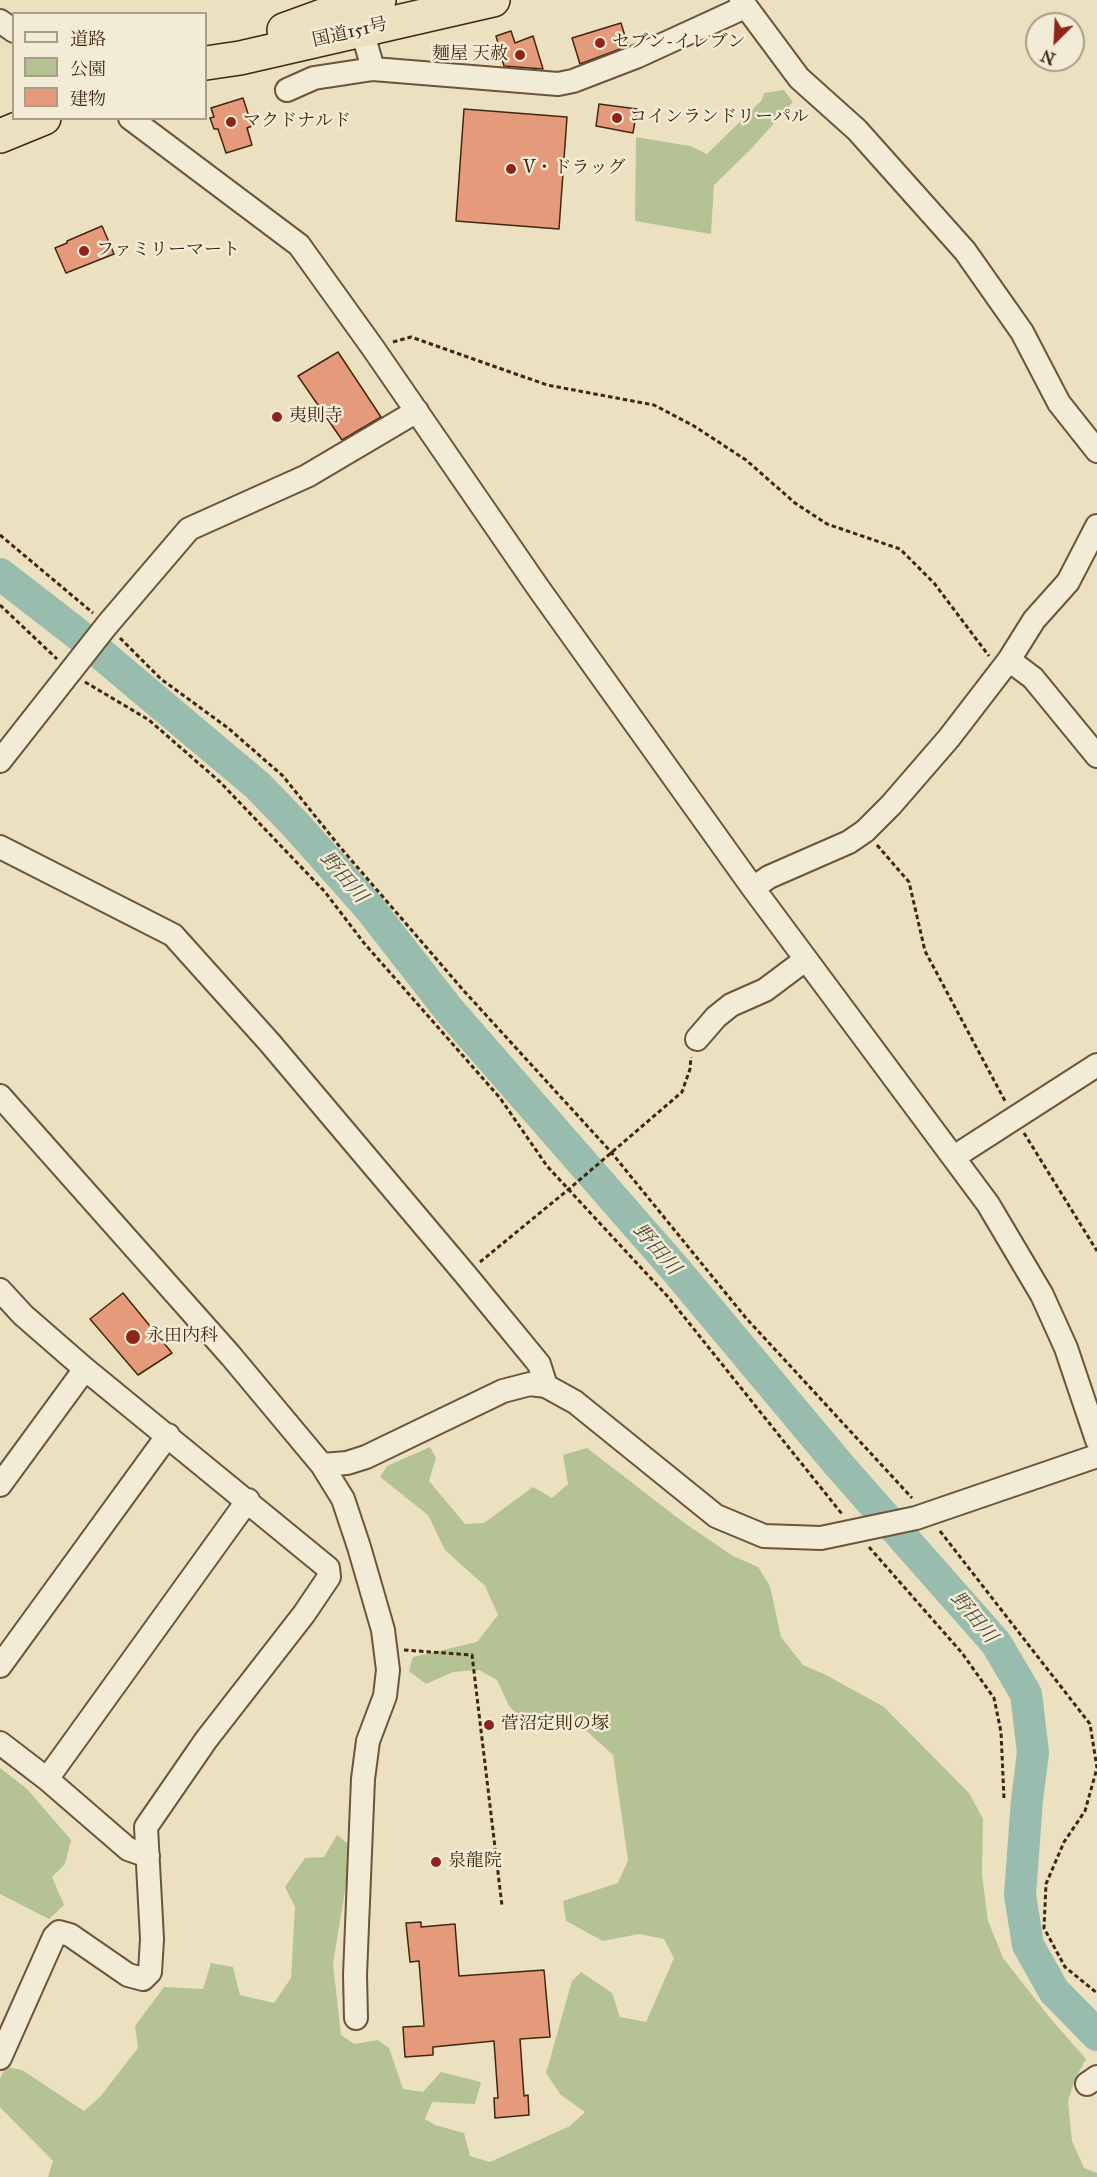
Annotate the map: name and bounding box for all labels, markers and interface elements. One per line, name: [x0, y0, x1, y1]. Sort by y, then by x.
legend: [12, 12, 207, 120]
north arrow: [1025, 12, 1085, 72]
street label: 国道151号: [310, 14, 390, 52]
text: 道路: [70, 28, 106, 50]
place label: セブン-イレブン: [612, 32, 745, 54]
marker: セブン-イレブン: [593, 36, 607, 50]
place label: 麺屋 天赦: [432, 44, 508, 66]
text: N: [1038, 46, 1058, 69]
marker: 麺屋 天赦: [513, 48, 527, 62]
text: 公園: [70, 58, 106, 80]
text: 建物: [70, 88, 106, 110]
place label: コインランドリーパル: [629, 107, 809, 129]
place label: マクドナルド: [243, 111, 351, 133]
marker: コインランドリーパル: [610, 111, 624, 125]
marker: マクドナルド: [224, 115, 238, 129]
place label: V・ドラッグ: [523, 158, 626, 180]
marker: V・ドラッグ: [504, 162, 518, 176]
place label: ファミリーマート: [96, 240, 240, 262]
marker: ファミリーマート: [77, 244, 91, 258]
place label: 夷則寺: [289, 406, 343, 428]
marker: 夷則寺: [270, 410, 284, 424]
water label: 野田川: [314, 847, 372, 909]
water label: 野田川: [627, 1219, 685, 1281]
place label: 永田内科: [146, 1326, 218, 1348]
marker: 永田内科: [124, 1328, 142, 1346]
water label: 野田川: [945, 1587, 1001, 1649]
place label: 菅沼定則の塚: [501, 1714, 609, 1736]
marker: 菅沼定則の塚: [482, 1718, 496, 1732]
place label: 泉龍院: [448, 1851, 502, 1873]
marker: 泉龍院: [429, 1855, 443, 1869]

